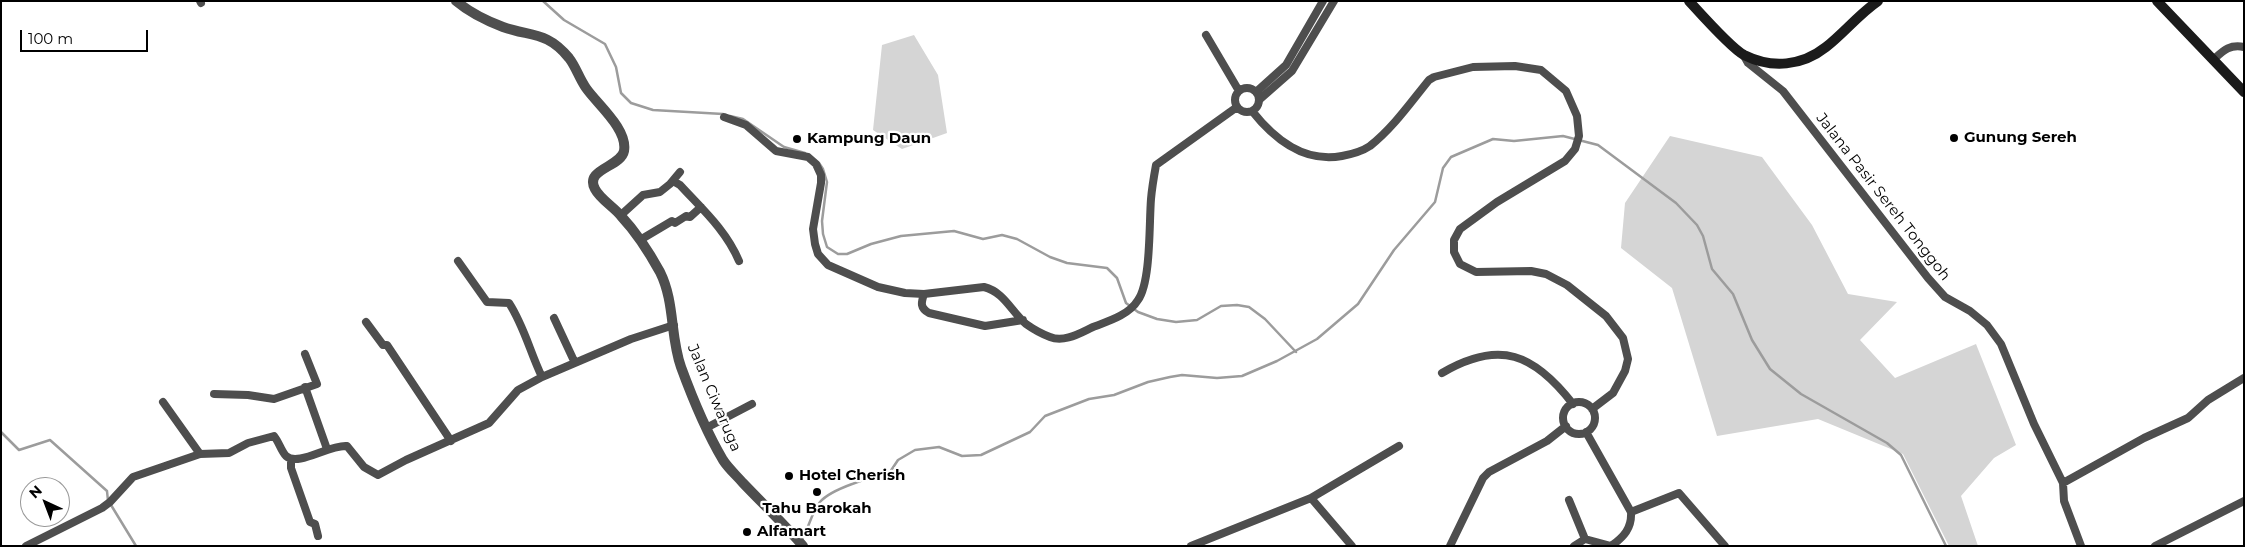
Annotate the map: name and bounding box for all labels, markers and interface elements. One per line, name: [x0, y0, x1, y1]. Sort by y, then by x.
scale bar: [22, 20, 150, 52]
text: 100 m: [28, 29, 73, 48]
street label: Jalana Pasir Sereh Tonggoh: [1812, 110, 1954, 284]
place label: Gunung Sereh: [1964, 129, 2077, 147]
place label: Kampung Daun: [807, 130, 931, 148]
marker: Gunung Sereh: [1948, 132, 1960, 144]
marker: Kampung Daun: [791, 133, 803, 145]
street label: Jalan Ciwaruga: [683, 342, 745, 454]
place label: Hotel Cherish: [799, 467, 905, 485]
marker: Hotel Cherish: [783, 470, 795, 482]
north arrow: [20, 477, 70, 527]
text: N: [25, 481, 46, 502]
marker: Tahu Barokah: [811, 486, 823, 498]
place label: Tahu Barokah: [762, 500, 872, 518]
place label: Alfamart: [757, 523, 826, 541]
marker: Alfamart: [741, 526, 753, 538]

